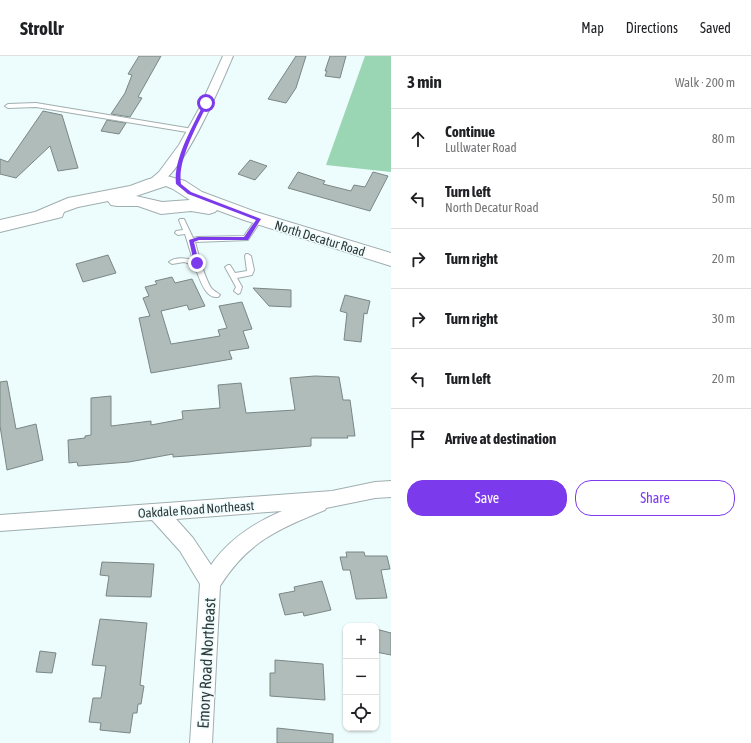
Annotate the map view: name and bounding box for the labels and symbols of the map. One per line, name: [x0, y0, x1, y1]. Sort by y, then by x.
route start: [197, 94, 215, 112]
street label: North Decatur Road: [273, 218, 367, 259]
route end: [188, 254, 206, 272]
street label: Oakdale Road Northeast: [137, 498, 255, 521]
street label: Emory Road Northeast: [194, 597, 219, 729]

